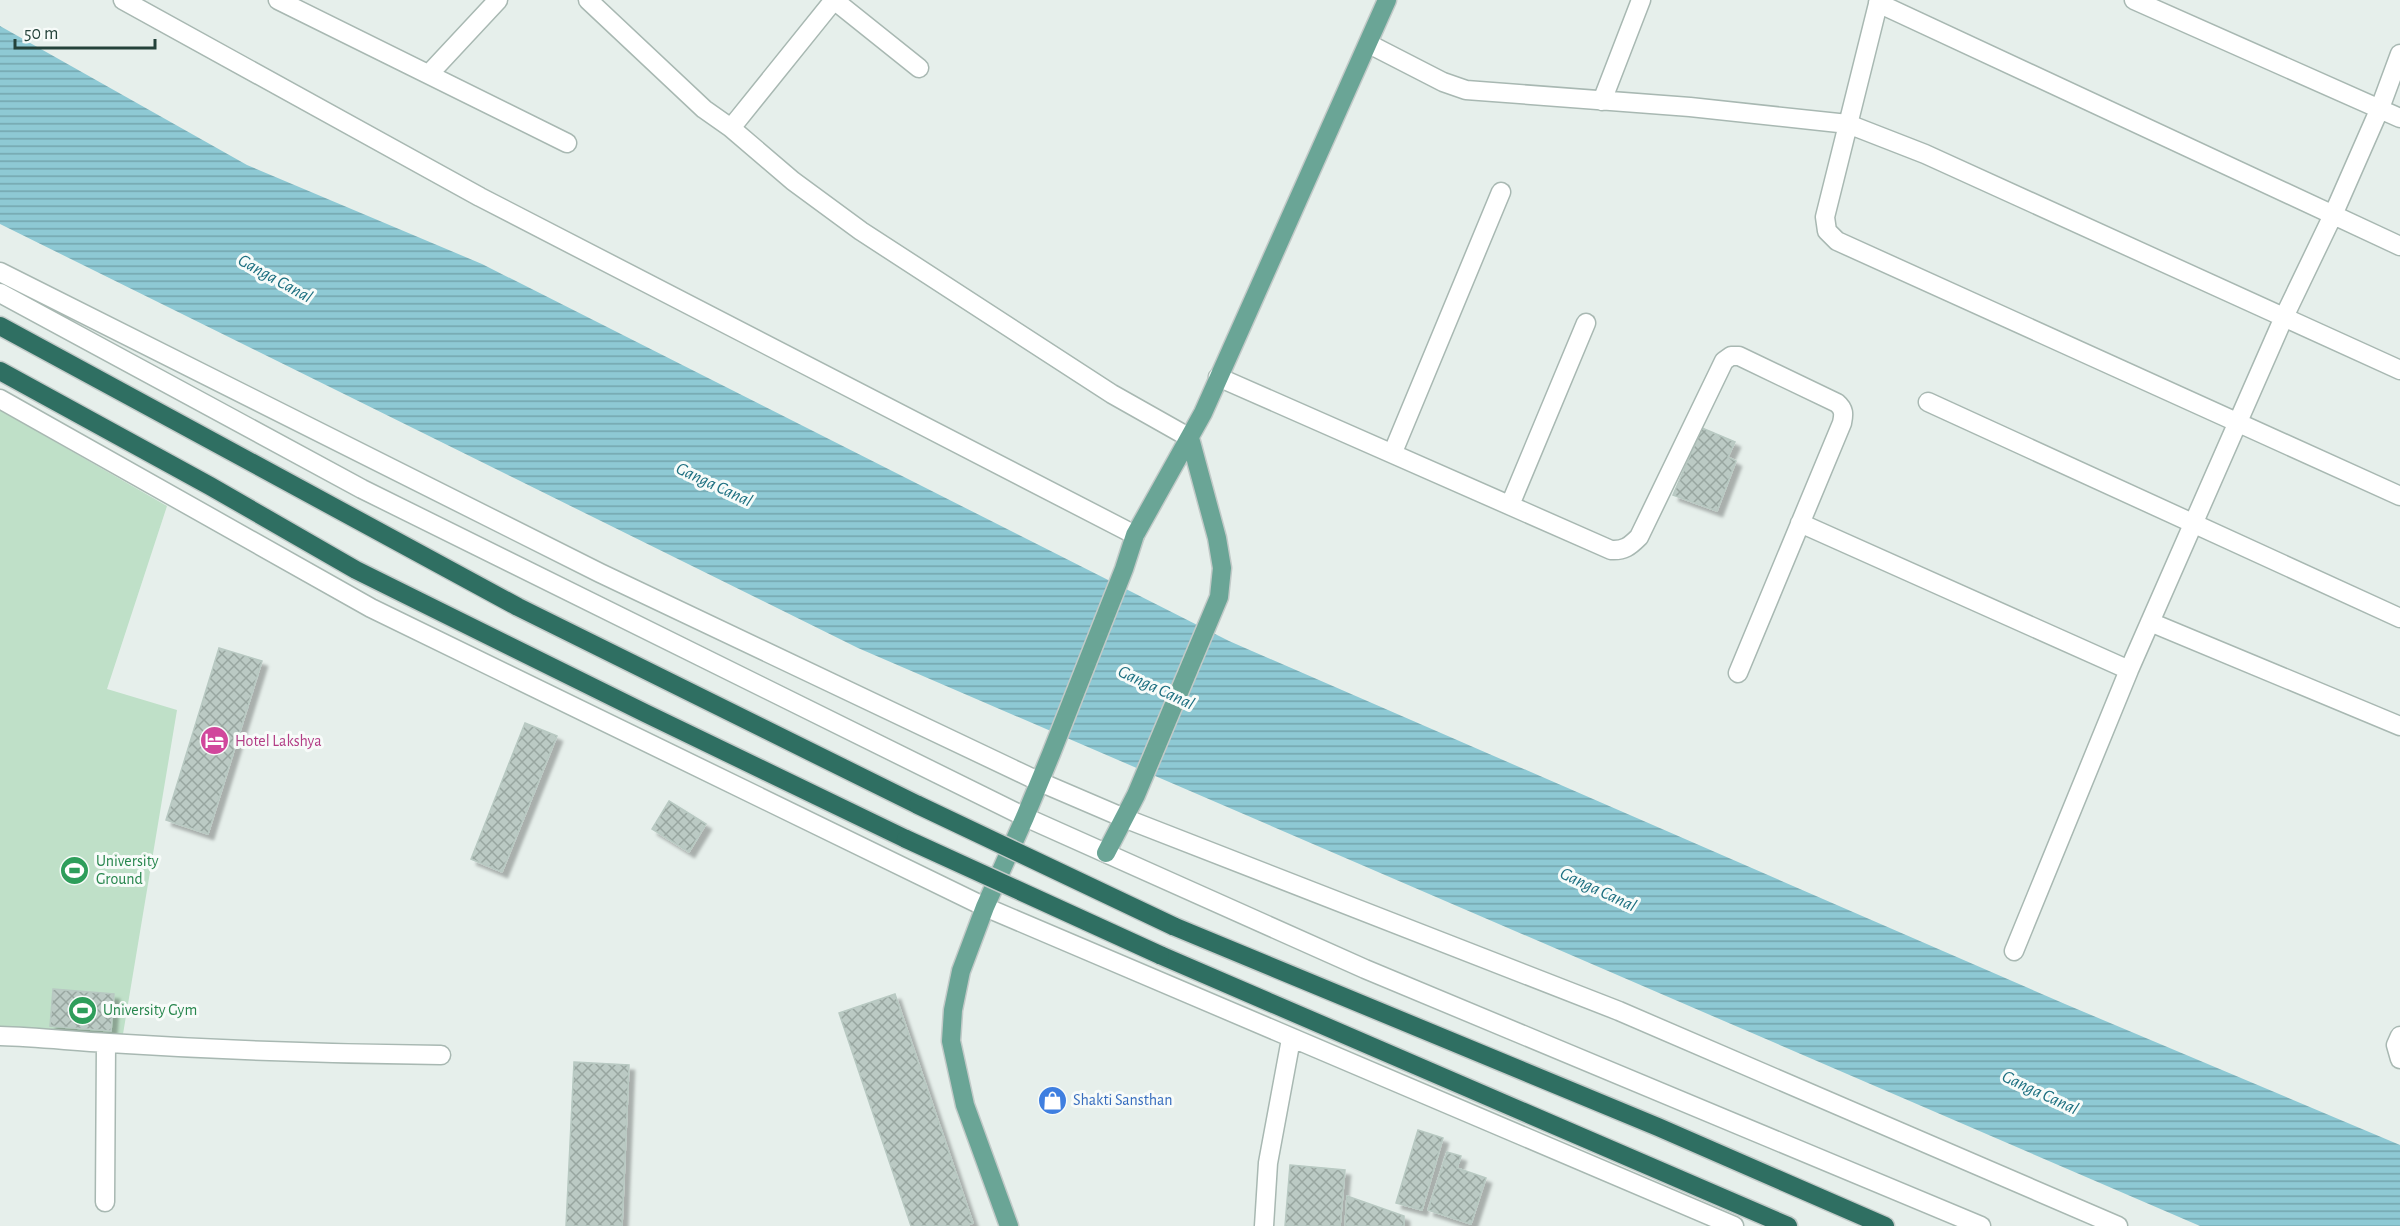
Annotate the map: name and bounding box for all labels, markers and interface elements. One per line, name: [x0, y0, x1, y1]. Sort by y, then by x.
scale bar: [15, 12, 154, 50]
text: 50 m: [24, 25, 58, 43]
water label: Ganga Canal: [235, 251, 315, 307]
water label: Ganga Canal: [673, 459, 755, 511]
water label: Ganga Canal: [1115, 662, 1197, 714]
hotel icon: Hotel Lakshya: [198, 725, 230, 757]
place label: Hotel Lakshya: [235, 733, 322, 750]
place label: University Ground: [96, 853, 159, 887]
sports icon: University Ground: [59, 854, 91, 886]
water label: Ganga Canal: [1557, 864, 1639, 916]
sports icon: University Gym: [66, 994, 98, 1026]
place label: University Gym: [103, 1002, 197, 1019]
water label: Ganga Canal: [1999, 1067, 2081, 1119]
shop icon: Shakti Sansthan: [1036, 1084, 1068, 1116]
place label: Shakti Sansthan: [1073, 1092, 1173, 1108]

